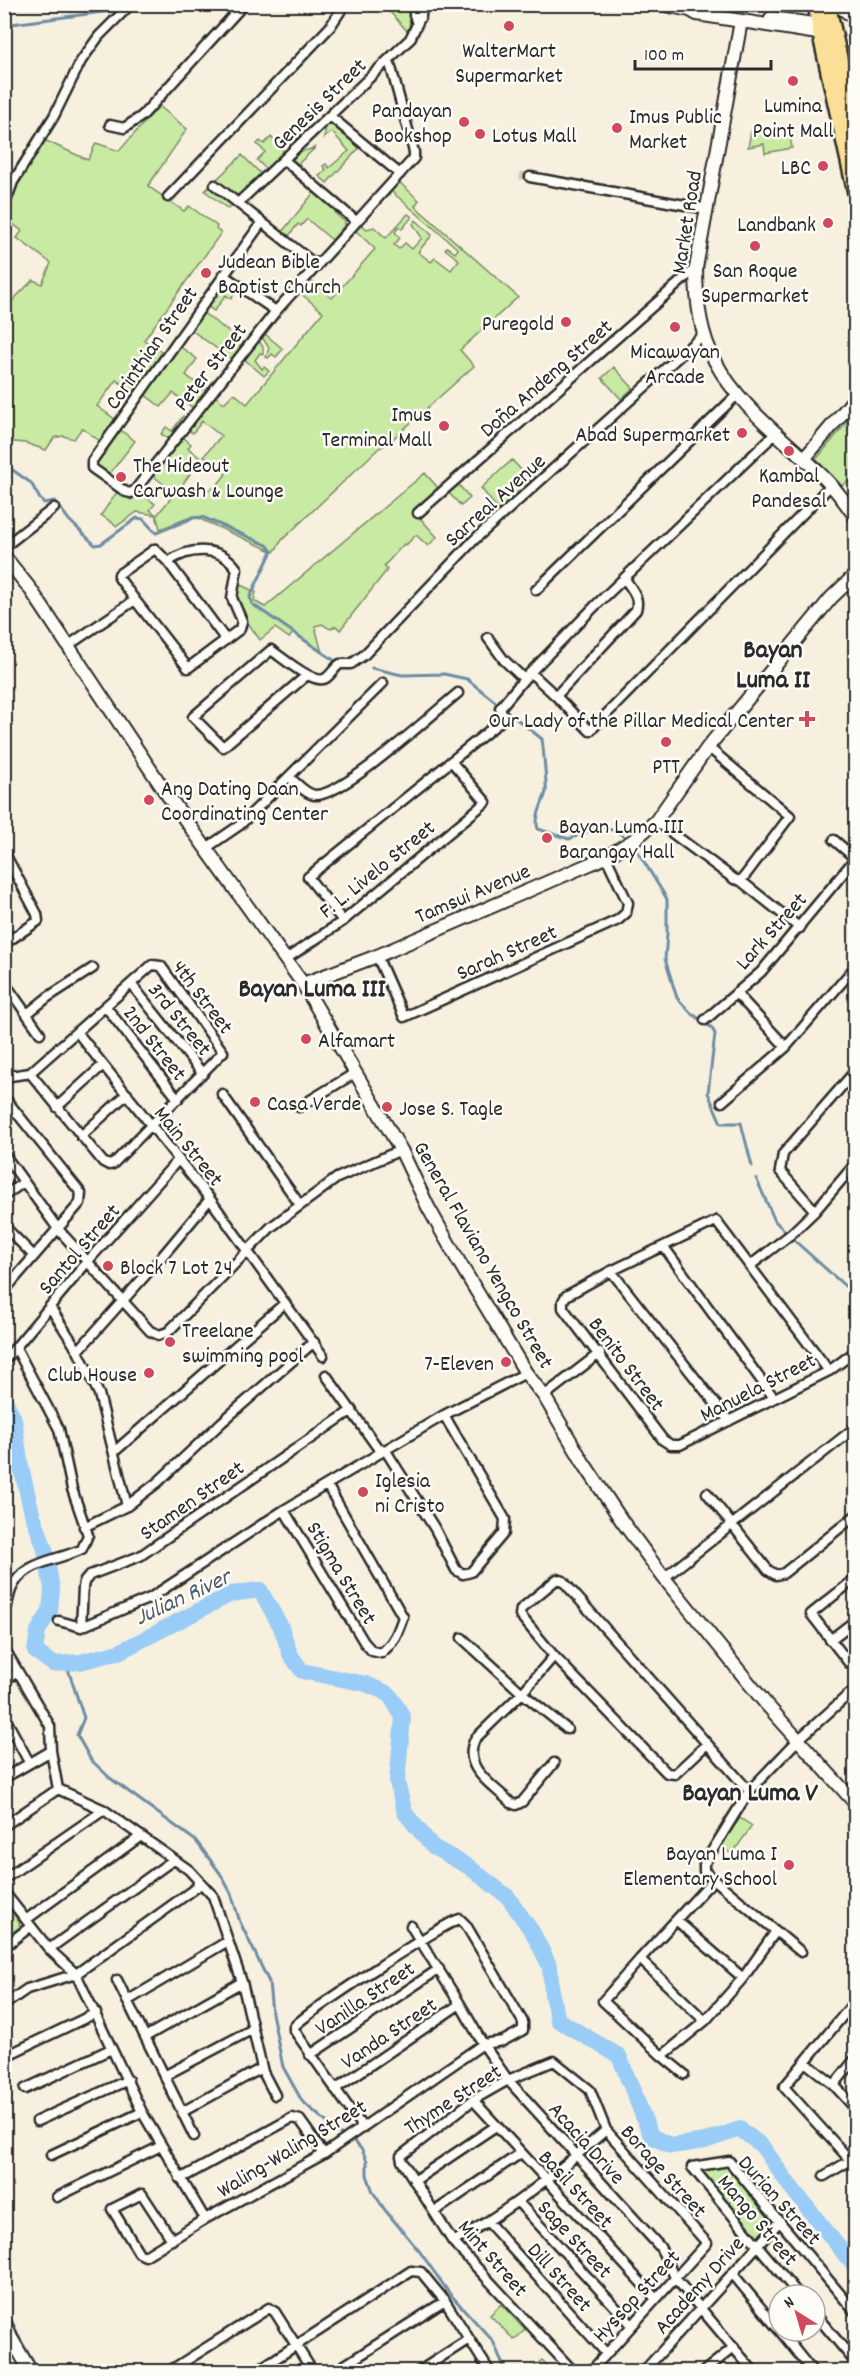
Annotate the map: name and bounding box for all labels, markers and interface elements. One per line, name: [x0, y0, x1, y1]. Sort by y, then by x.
marker: WalterMart Supermarket: [502, 19, 516, 33]
scale bar: [635, 33, 772, 71]
place label: WalterMart Supermarket: [455, 37, 563, 93]
text: 100 m: [644, 44, 684, 69]
street label: Genesis Street: [266, 52, 375, 159]
marker: Lumina Point Mall: [786, 74, 800, 88]
place label: Lumina Point Mall: [753, 92, 833, 148]
place label: Pandayan Bookshop: [372, 97, 452, 153]
place label: Imus Public Market: [629, 103, 722, 159]
marker: Pandayan Bookshop: [457, 115, 471, 129]
marker: Imus Public Market: [610, 121, 624, 135]
place label: Lotus Mall: [492, 122, 576, 153]
marker: Lotus Mall: [473, 127, 487, 141]
place label: LBC: [781, 154, 811, 185]
marker: LBC: [816, 159, 830, 173]
street label: Market Road: [665, 169, 712, 277]
place label: Landbank: [737, 211, 816, 242]
marker: Landbank: [821, 216, 835, 230]
marker: San Roque Supermarket: [748, 239, 762, 253]
place label: Judean Bible Baptist Church: [218, 248, 341, 304]
place label: San Roque Supermarket: [701, 257, 809, 313]
marker: Judean Bible Baptist Church: [199, 266, 213, 280]
street label: Corinthian Street: [99, 281, 207, 417]
place label: Puregold: [482, 310, 554, 341]
street label: Doña Andeng Street: [474, 313, 621, 446]
marker: Puregold: [559, 315, 573, 329]
street label: Peter Street: [167, 318, 256, 419]
marker: Micawayan Arcade: [668, 320, 682, 334]
place label: Micawayan Arcade: [630, 338, 720, 394]
place label: Imus Terminal Mall: [322, 401, 432, 457]
marker: Imus Terminal Mall: [437, 419, 451, 433]
place label: Abad Supermarket: [575, 421, 730, 452]
marker: Abad Supermarket: [735, 426, 749, 440]
marker: Kambal Pandesal: [782, 444, 796, 458]
street label: Sarreal Avenue: [439, 448, 554, 556]
place label: The Hideout Carwash & Lounge: [133, 452, 284, 508]
place label: Kambal Pandesal: [751, 462, 827, 518]
marker: The Hideout Carwash & Lounge: [114, 470, 128, 484]
district label: Bayan Luma II: [736, 633, 811, 700]
place label: Our Lady of the Pillar Medical Center: [489, 707, 795, 738]
marker: Our Lady of the Pillar Medical Center: [798, 710, 816, 728]
marker: PTT: [659, 735, 673, 749]
place label: PTT: [652, 753, 680, 784]
place label: Ang Dating Daan Coordinating Center: [161, 775, 329, 831]
marker: Ang Dating Daan Coordinating Center: [142, 793, 156, 807]
place label: Bayan Luma III Barangay Hall: [559, 813, 684, 869]
street label: F. L. Livelo Street: [313, 814, 443, 927]
marker: Bayan Luma III Barangay Hall: [540, 831, 554, 845]
street label: Tamsui Avenue: [411, 857, 536, 933]
street label: Lark Street: [729, 887, 816, 978]
street label: Sarah Street: [452, 918, 563, 990]
street label: 4th Street: [163, 955, 239, 1042]
district label: Bayan Luma III: [238, 972, 387, 1009]
street label: 3rd Street: [139, 977, 218, 1064]
street label: 2nd Street: [114, 1000, 193, 1089]
place label: Alfamart: [318, 1027, 395, 1058]
marker: Alfamart: [299, 1032, 313, 1046]
place label: Casa Verde: [267, 1090, 361, 1121]
marker: Casa Verde: [248, 1095, 262, 1109]
place label: Jose S. Tagle: [399, 1095, 503, 1126]
street label: Main Street: [145, 1100, 230, 1194]
marker: Jose S. Tagle: [380, 1100, 394, 1114]
street label: General Flaviano Yengco Street: [404, 1136, 560, 1375]
street label: Santol Street: [32, 1198, 129, 1303]
place label: Block 7 Lot 24: [120, 1254, 233, 1285]
marker: Block 7 Lot 24: [101, 1259, 115, 1273]
street label: Benito Street: [580, 1312, 671, 1419]
place label: Treelane swimming pool: [182, 1317, 304, 1373]
marker: Treelane swimming pool: [163, 1335, 177, 1349]
street label: Manuela Street: [695, 1347, 822, 1432]
place label: 7-Eleven: [424, 1350, 494, 1381]
marker: 7-Eleven: [499, 1355, 513, 1369]
place label: Club House: [47, 1361, 137, 1392]
marker: Club House: [142, 1366, 156, 1380]
street label: Stamen Street: [134, 1454, 252, 1549]
place label: Iglesia ni Cristo: [375, 1467, 444, 1523]
marker: Iglesia ni Cristo: [356, 1485, 370, 1499]
street label: Stigma Street: [297, 1516, 383, 1631]
water label: Julian River: [130, 1560, 240, 1636]
district label: Bayan Luma V: [682, 1776, 818, 1813]
place label: Bayan Luma I Elementary School: [623, 1840, 777, 1896]
marker: Bayan Luma I Elementary School: [782, 1858, 796, 1872]
street label: Vanilla Street: [310, 1955, 422, 2045]
street label: Vanda Street: [336, 1991, 444, 2079]
street label: Thyme Street: [399, 2058, 509, 2144]
street label: Waling-Waling Street: [212, 2093, 374, 2207]
street label: Acacia Drive: [540, 2096, 631, 2193]
street label: Borage Street: [612, 2119, 713, 2226]
street label: Basil Street: [530, 2144, 619, 2237]
street label: Durian Street: [729, 2149, 827, 2253]
street label: Mango Street: [709, 2169, 804, 2274]
street label: Sage Street: [529, 2194, 618, 2287]
street label: Mint Street: [449, 2214, 534, 2305]
street label: Academy Drive: [648, 2230, 753, 2342]
street label: Dill Street: [519, 2237, 598, 2320]
street label: Hyssop Street: [586, 2244, 689, 2351]
north arrow: [767, 2283, 827, 2343]
text: N: [779, 2291, 800, 2315]

